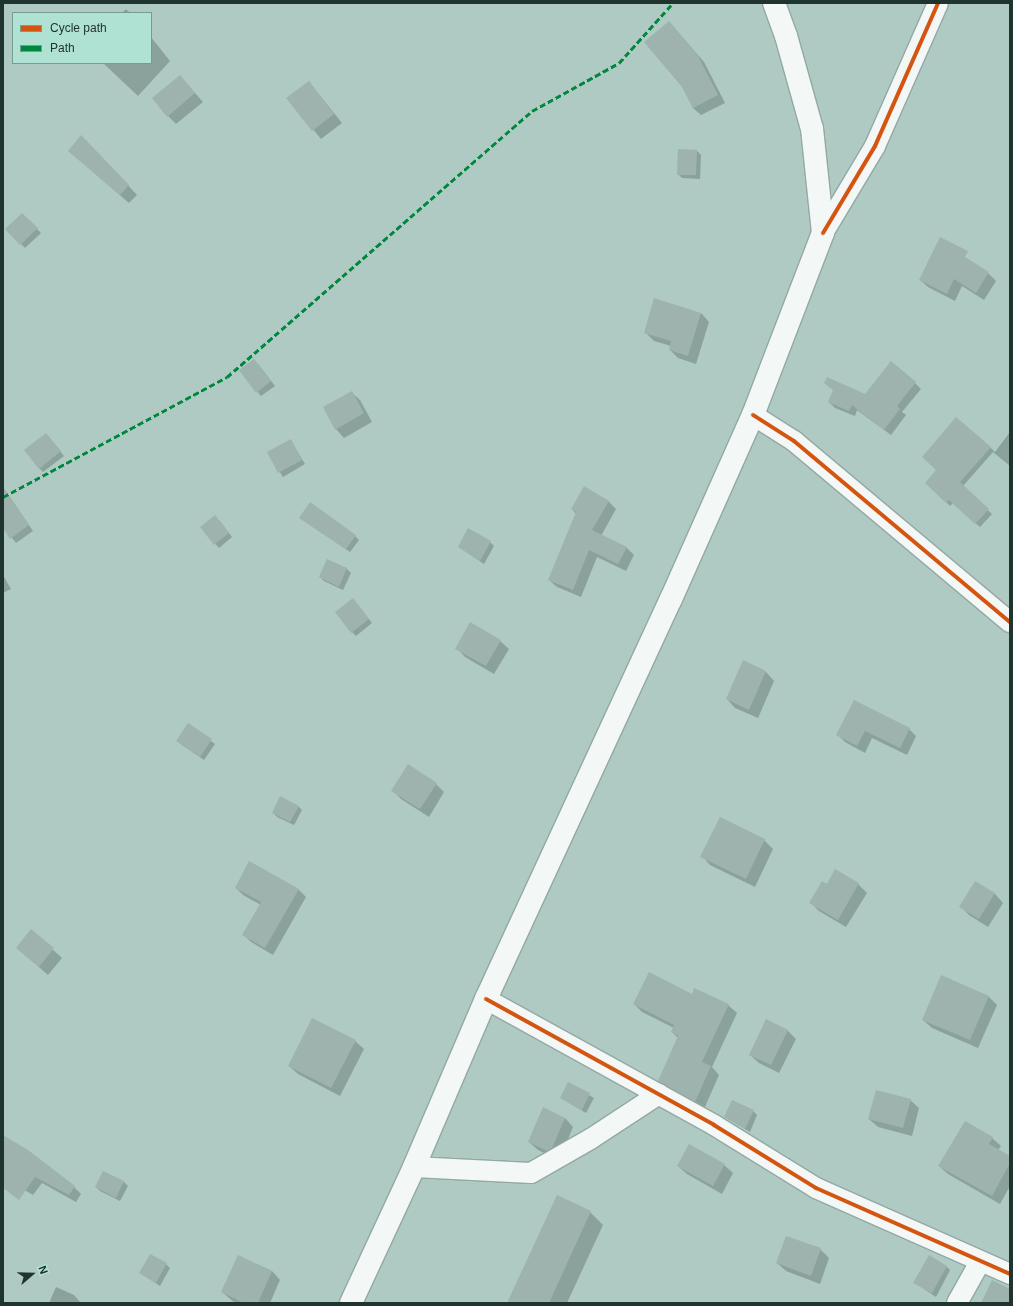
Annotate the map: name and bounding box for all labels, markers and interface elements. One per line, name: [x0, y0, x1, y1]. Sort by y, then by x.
legend: [12, 12, 152, 64]
text: Cycle path: [50, 21, 107, 35]
text: Path: [50, 41, 75, 55]
north arrow: [12, 1254, 52, 1294]
text: N: [36, 1264, 50, 1276]

